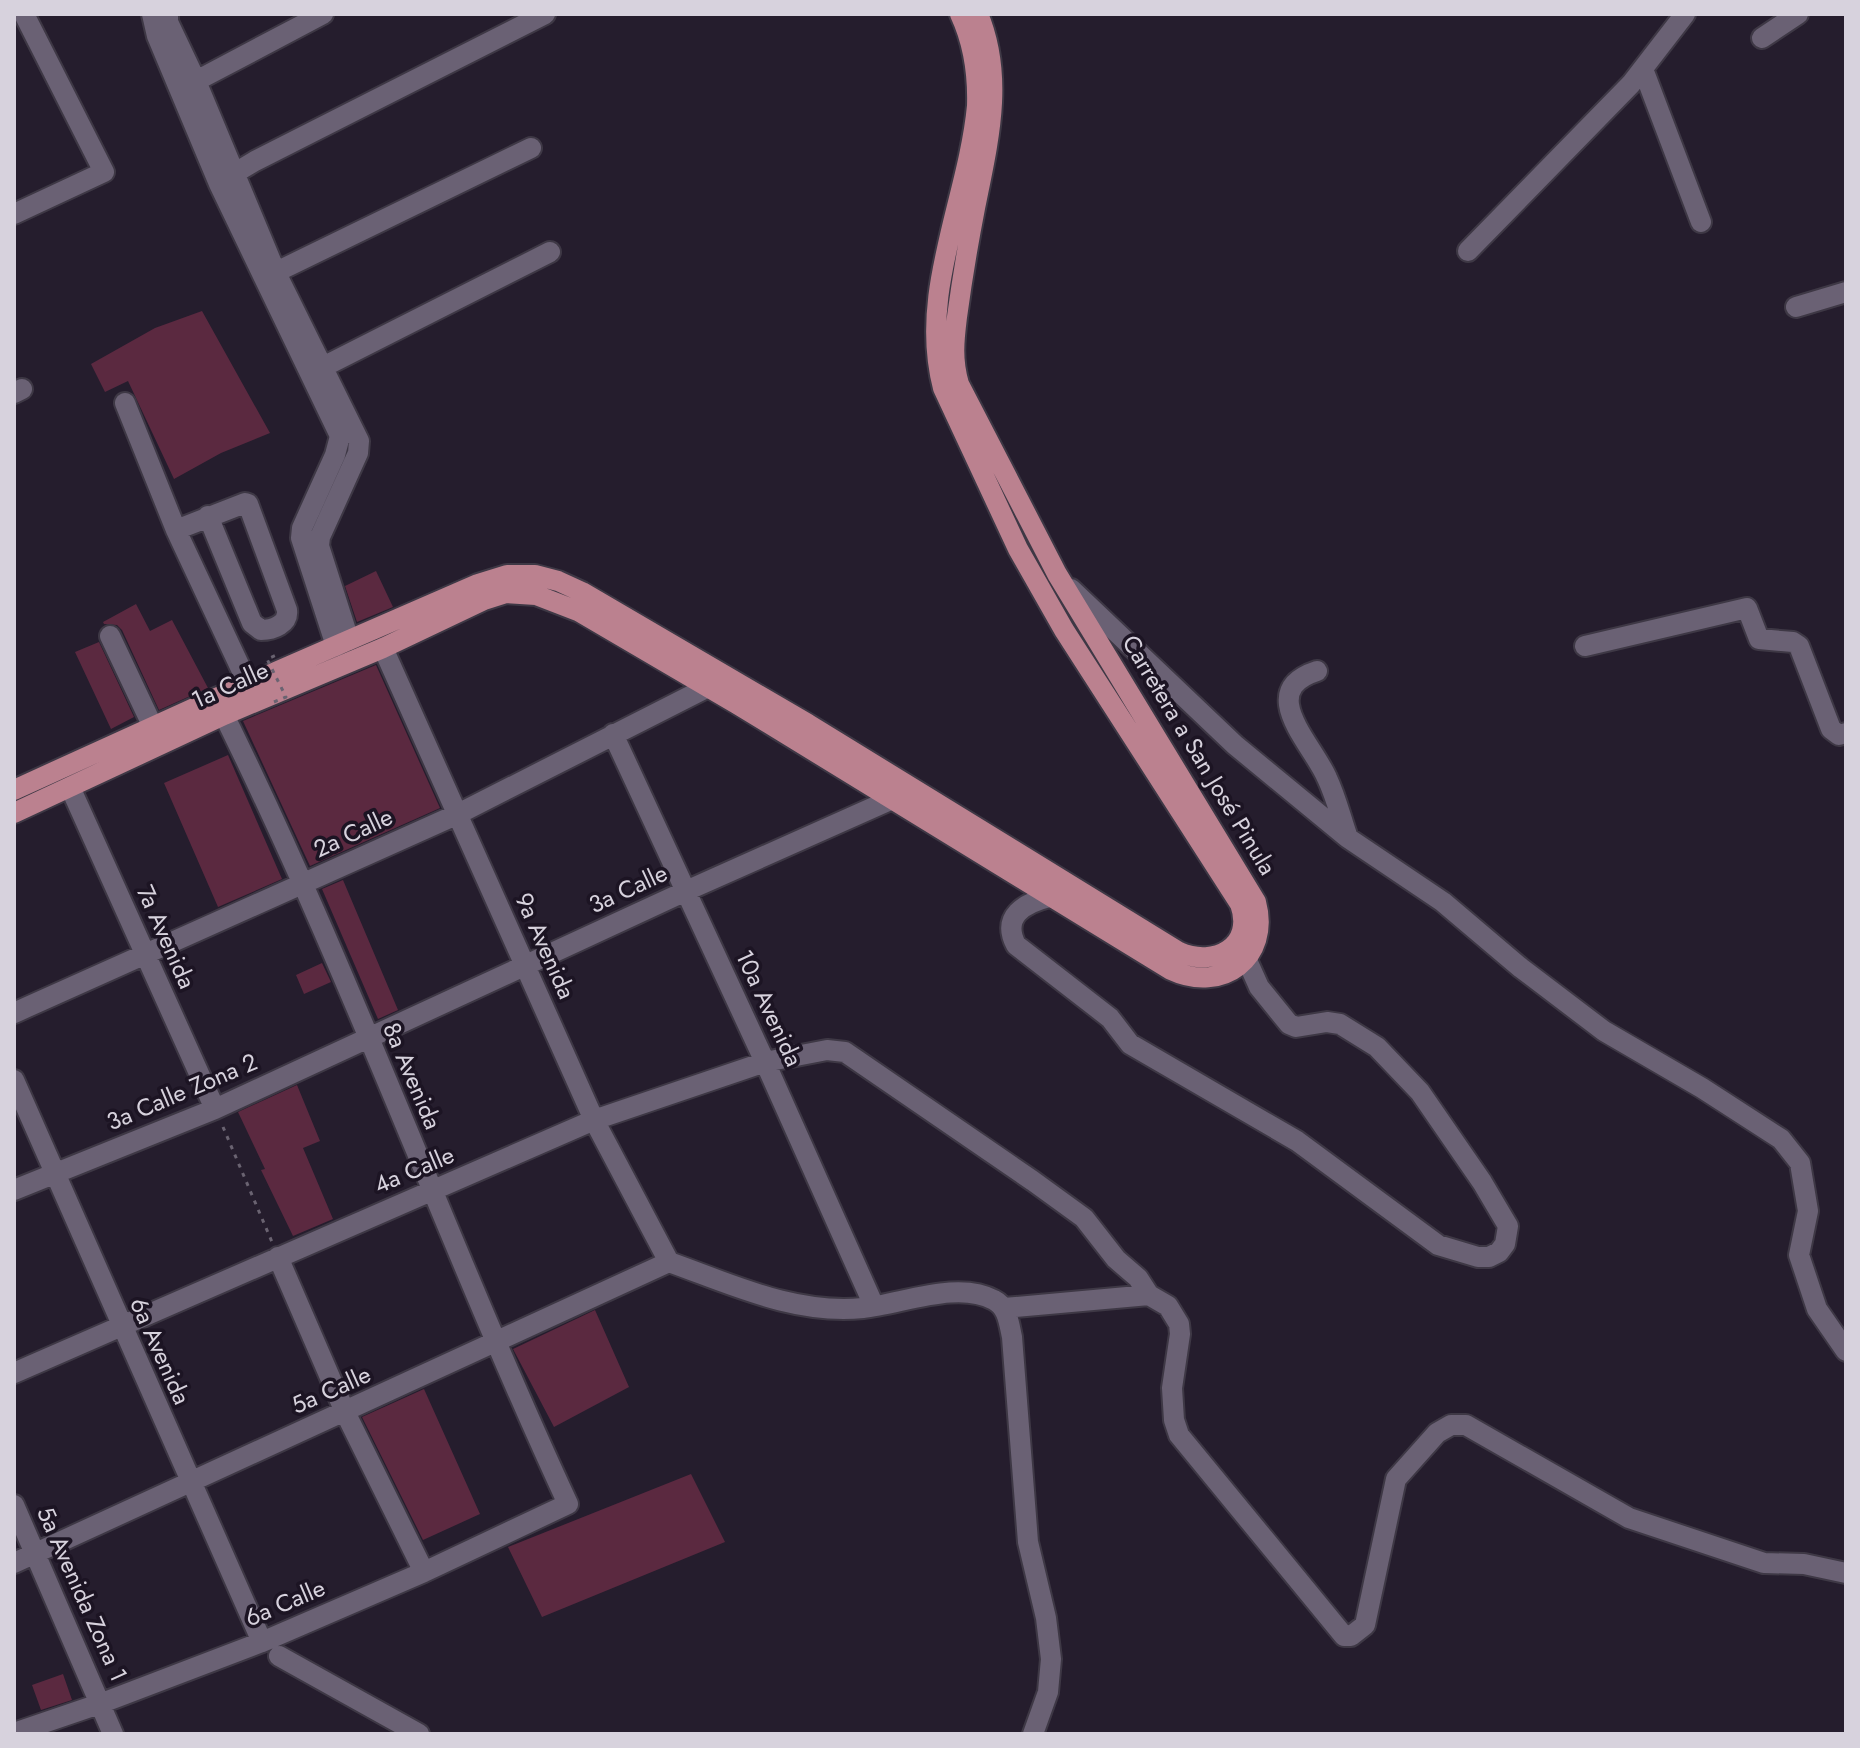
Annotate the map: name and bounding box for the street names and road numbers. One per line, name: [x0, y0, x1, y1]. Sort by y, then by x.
street label: Carretera a San José Pinula: [1114, 628, 1285, 881]
street label: 1a Calle: [186, 652, 274, 717]
street label: 2a Calle: [307, 799, 398, 866]
street label: 3a Calle: [583, 855, 673, 922]
street label: 7a Avenida: [128, 879, 205, 994]
street label: 9a Avenida: [506, 887, 584, 1005]
street label: 10a Avenida: [727, 944, 812, 1072]
street label: 8a Avenida: [374, 1017, 451, 1135]
street label: 3a Calle Zona 2: [101, 1044, 263, 1139]
street label: 4a Calle: [368, 1137, 459, 1202]
street label: 6a Avenida: [121, 1292, 200, 1410]
street label: 5a Calle: [285, 1357, 376, 1423]
street label: 5a Avenida Zona 1: [28, 1501, 137, 1687]
street label: 6a Calle: [239, 1570, 330, 1635]

